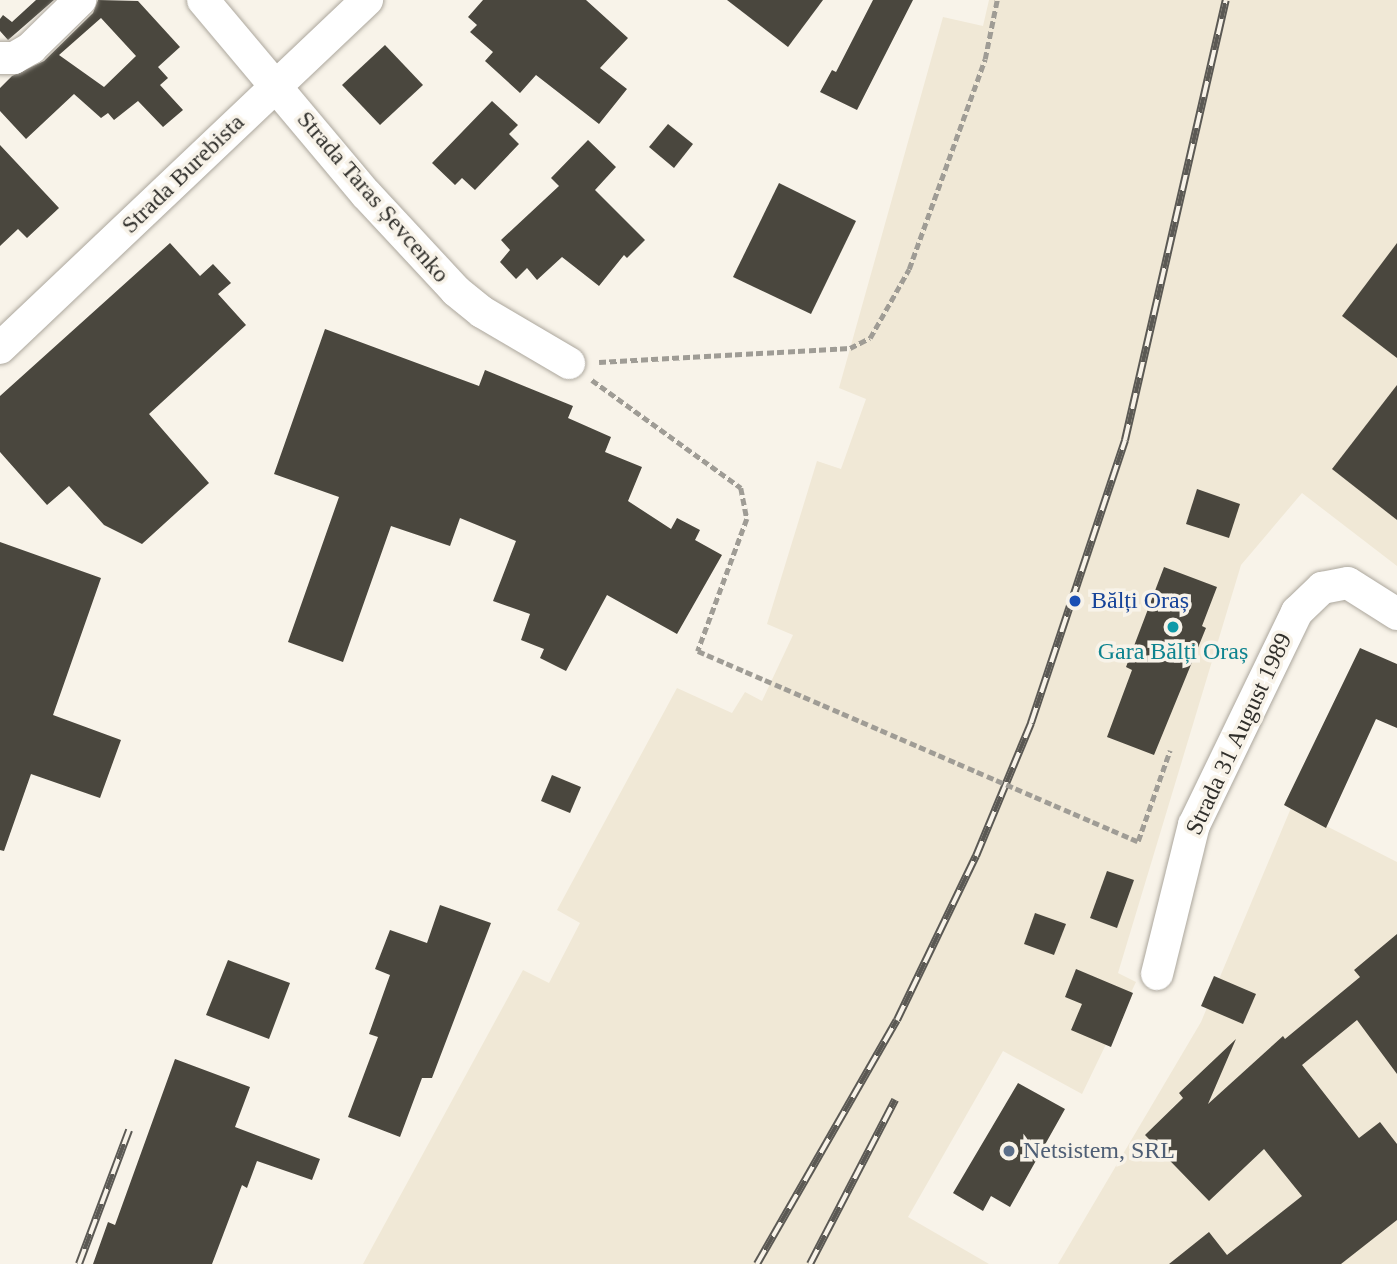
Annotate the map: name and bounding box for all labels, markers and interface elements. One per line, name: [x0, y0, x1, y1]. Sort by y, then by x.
street label: Strada Taras Șevcenko: [291, 105, 455, 289]
street label: Strada Burebista: [116, 108, 250, 240]
place label: Bălți Oraș: [1091, 587, 1189, 615]
marker: Bălți Oraș: [1065, 591, 1085, 611]
marker: Gara Bălți Oraș: [1165, 619, 1181, 635]
street label: Strada 31 August 1989: [1179, 628, 1299, 840]
place label: Gara Bălți Oraș: [1098, 638, 1248, 666]
place label: Netsistem, SRL: [1023, 1137, 1175, 1165]
marker: Netsistem, SRL: [1001, 1143, 1017, 1159]

